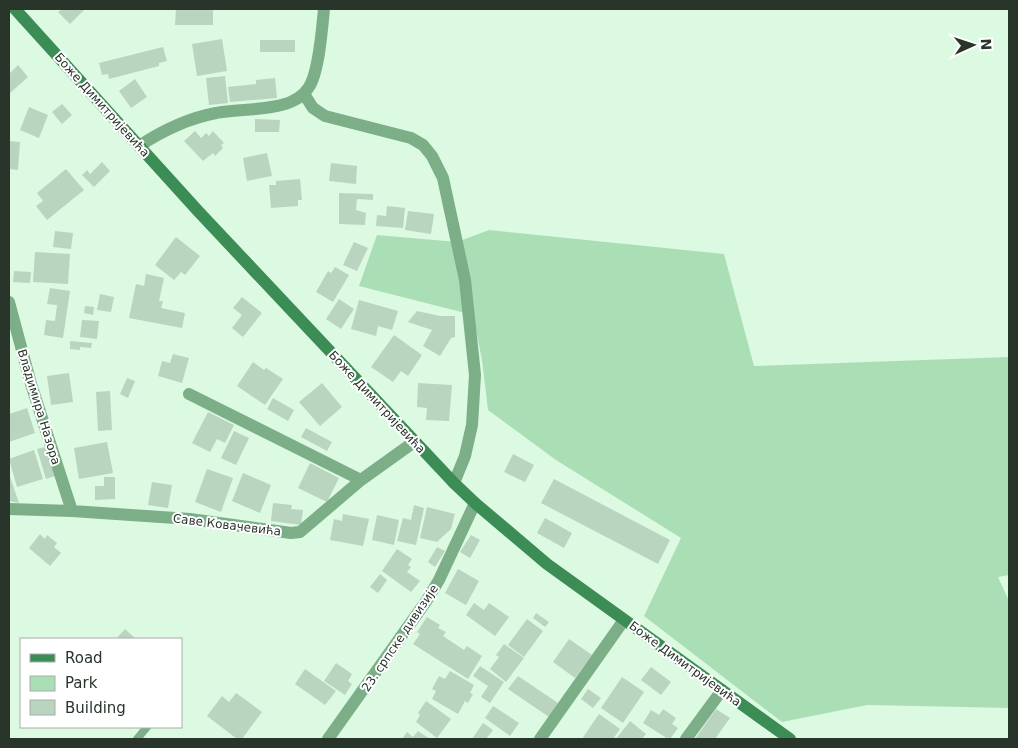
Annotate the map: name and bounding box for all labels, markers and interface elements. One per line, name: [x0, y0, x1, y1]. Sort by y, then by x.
north arrow: [948, 20, 998, 70]
text: N: [978, 38, 994, 51]
street label: Боже Димитријевића: [52, 50, 152, 160]
street label: Владимира Назора: [15, 348, 63, 466]
street label: Боже Димитријевића: [326, 348, 428, 456]
street label: Саве Ковачевића: [172, 511, 282, 539]
street label: 23. српске дивизије: [359, 582, 441, 694]
street label: Боже Димитријевића: [626, 619, 744, 709]
legend: [20, 638, 182, 728]
text: Road: [65, 649, 103, 667]
text: Park: [65, 674, 98, 692]
text: Building: [65, 699, 126, 717]

